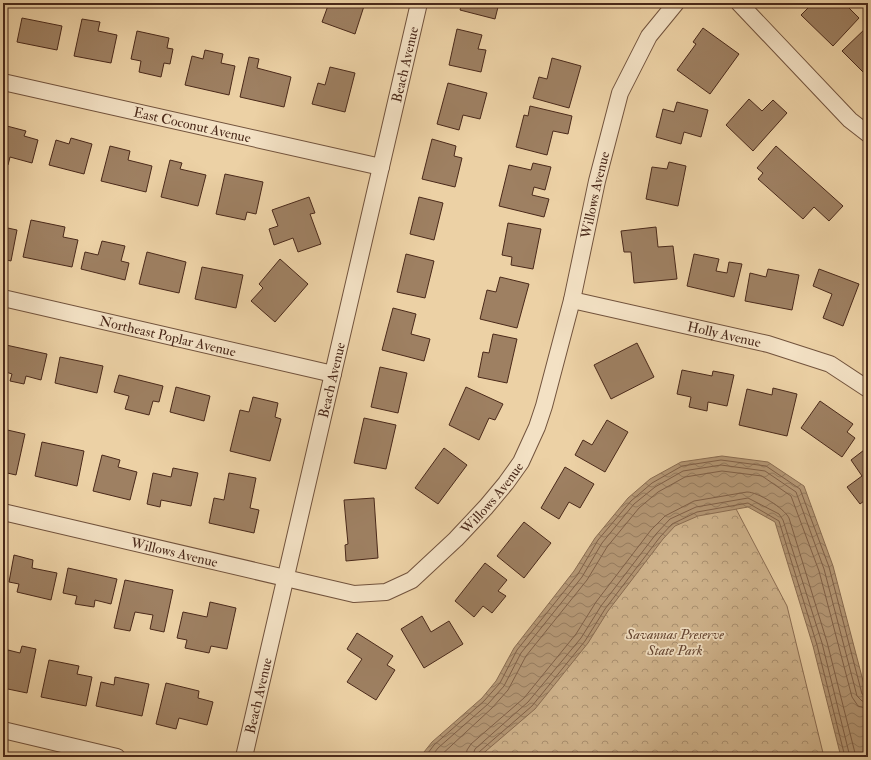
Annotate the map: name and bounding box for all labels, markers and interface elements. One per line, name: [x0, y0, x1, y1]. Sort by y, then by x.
street label: Beach Avenue: [388, 25, 422, 104]
street label: East Coconut Avenue: [132, 103, 253, 146]
street label: Willows Avenue: [576, 149, 613, 241]
street label: Northeast Poplar Avenue: [98, 312, 238, 360]
street label: Holly Avenue: [686, 318, 763, 351]
street label: Beach Avenue: [314, 340, 349, 420]
street label: Willows Avenue: [456, 458, 527, 538]
street label: Willows Avenue: [128, 533, 220, 570]
park label: Savannas Preserve State Park: [625, 626, 724, 659]
street label: Beach Avenue: [241, 656, 275, 735]

